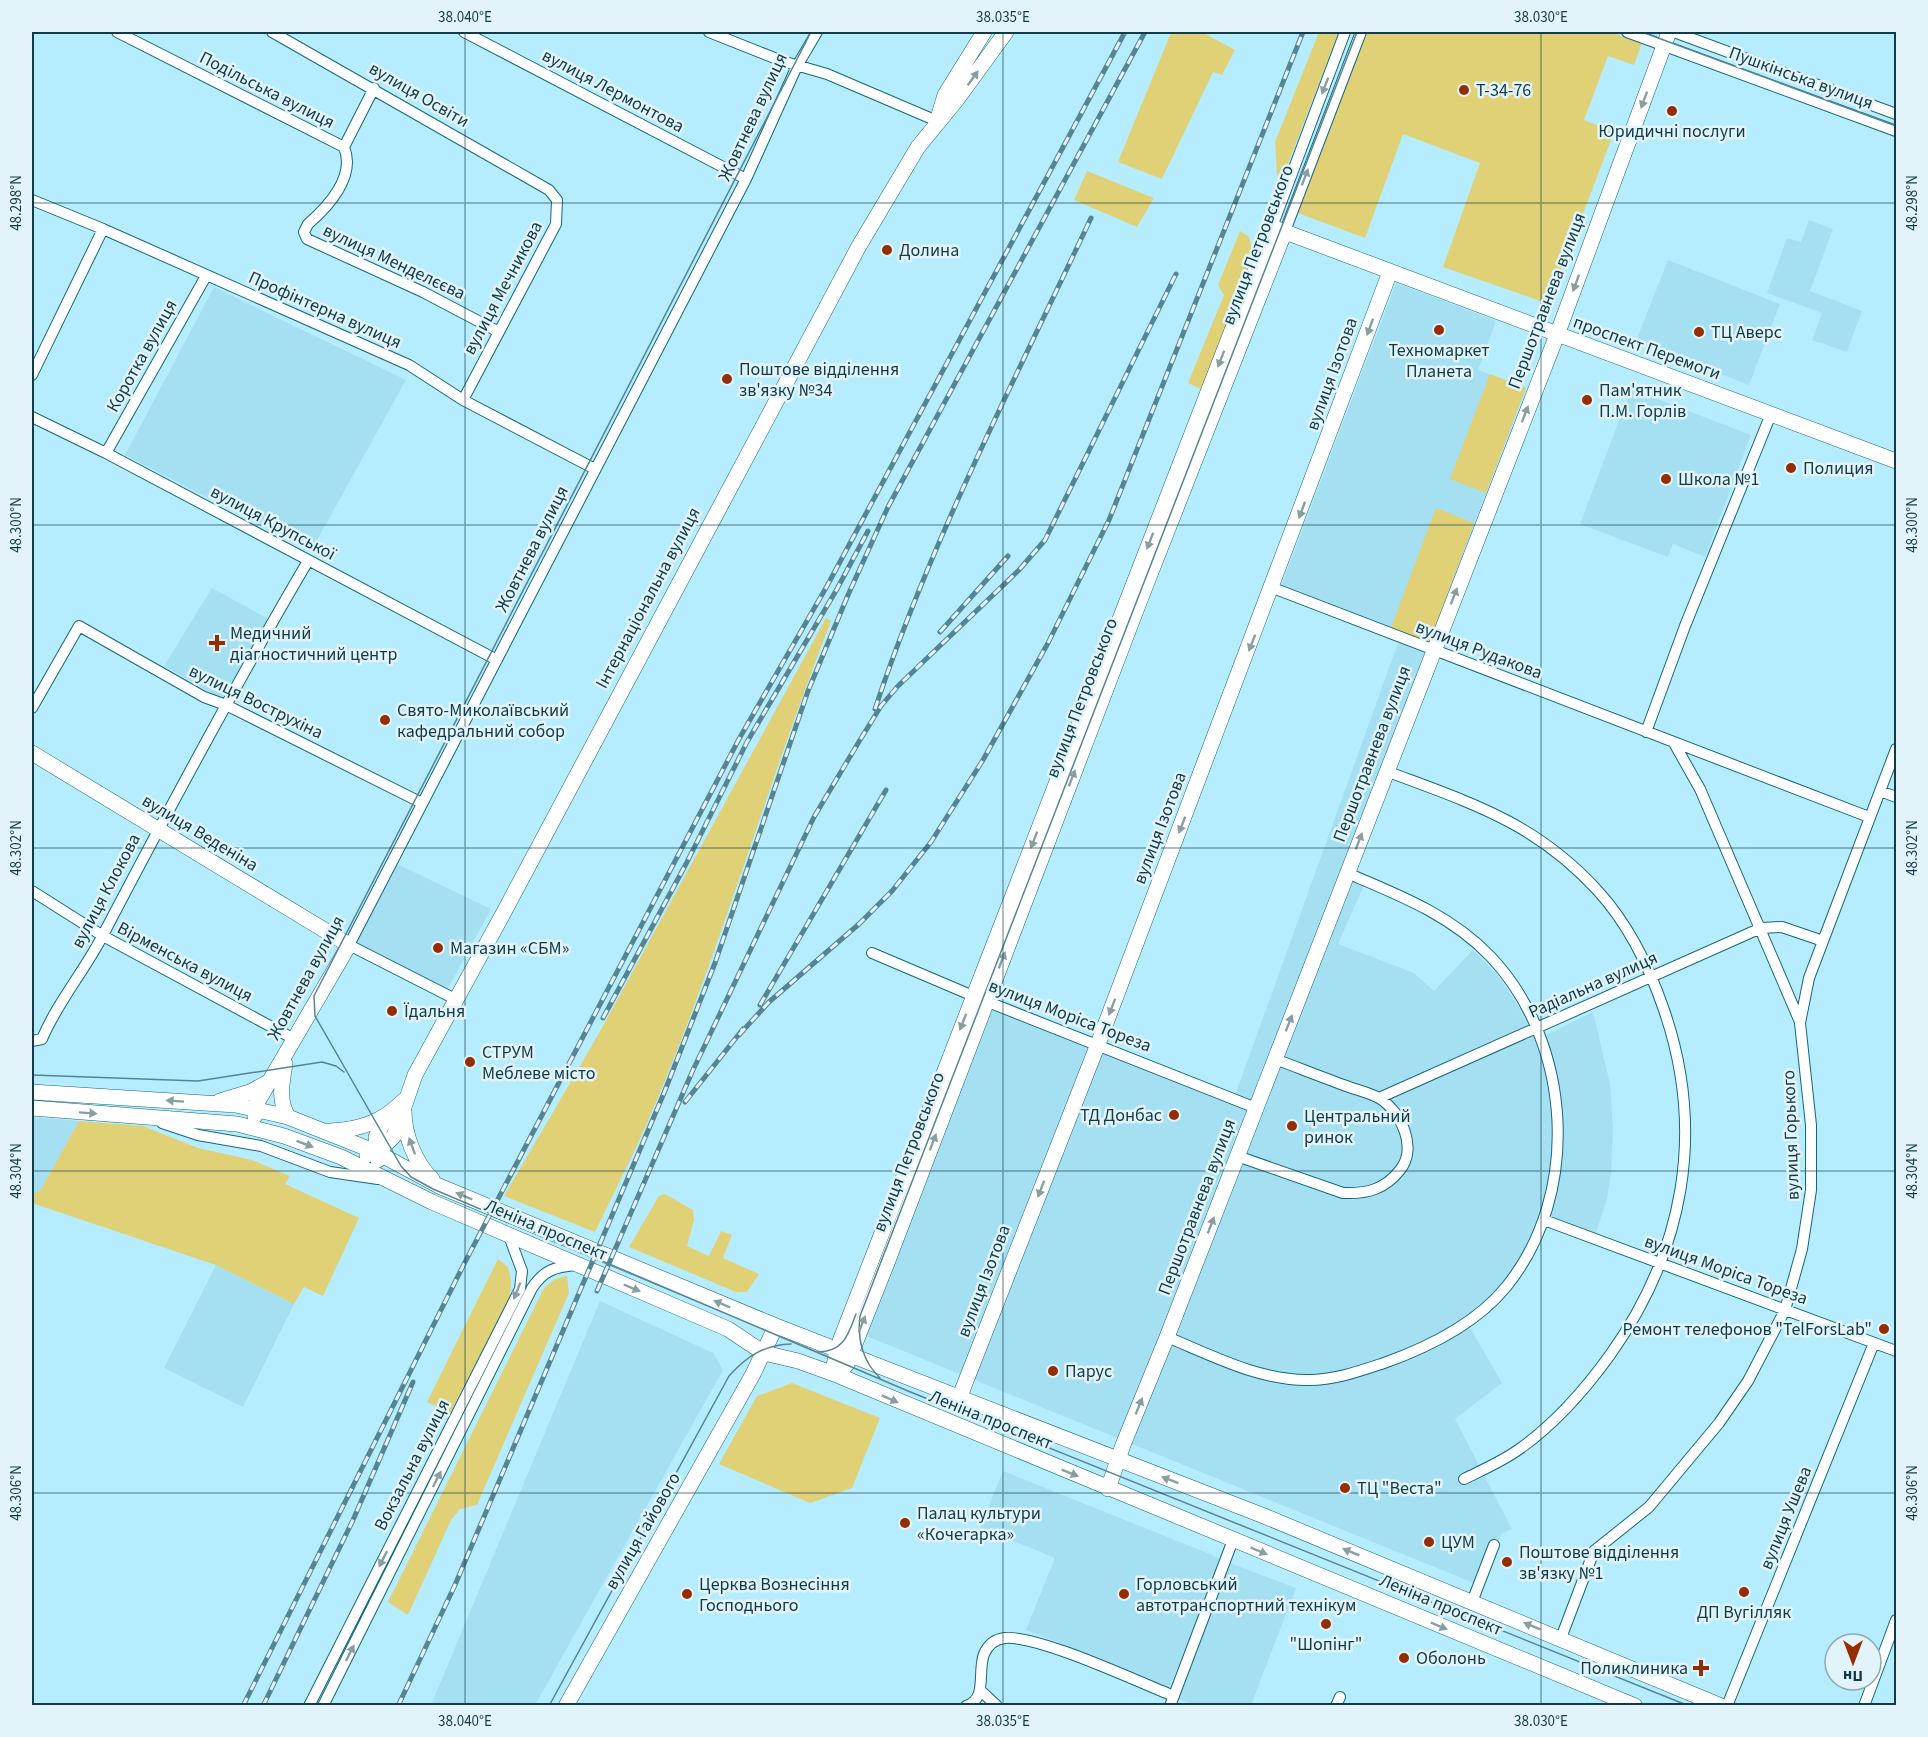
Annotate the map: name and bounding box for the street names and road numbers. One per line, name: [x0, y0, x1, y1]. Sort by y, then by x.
street label: Пушкінська вулиця: [1725, 40, 1877, 116]
street label: вулиця Лермонтова: [538, 43, 688, 139]
street label: Подільська вулиця: [195, 45, 339, 135]
street label: Жовтнева вулиця: [712, 49, 794, 185]
street label: вулиця Освіти: [364, 56, 474, 134]
street label: вулиця Петровського: [1216, 161, 1300, 329]
street label: Першотравнева вулиця: [1502, 209, 1592, 393]
street label: вулиця Мечникова: [457, 217, 549, 359]
street label: вулиця Менделєєва: [319, 218, 469, 306]
street label: Профінтерна вулиця: [244, 265, 406, 355]
street label: Коротка вулиця: [101, 295, 183, 417]
street label: проспект Перемоги: [1570, 310, 1724, 386]
street label: вулиця Ізотова: [1300, 314, 1364, 434]
street label: вулиця Крупської: [206, 479, 341, 567]
street label: Жовтнева вулиця: [489, 481, 575, 617]
street label: Інтернаціональна вулиця: [590, 503, 706, 693]
street label: вулиця Петровського: [1040, 614, 1124, 782]
street label: вулиця Рудакова: [1412, 614, 1546, 686]
street label: вулиця Вострухіна: [185, 659, 327, 745]
street label: Першотравнева вулиця: [1327, 662, 1417, 846]
street label: вулиця Ізотова: [1127, 768, 1193, 888]
street label: вулиця Веденіна: [137, 788, 263, 878]
street label: вулиця Клокова: [65, 829, 147, 953]
street label: Жовтнева вулиця: [261, 911, 351, 1045]
street label: Вірменська вулиця: [113, 916, 257, 1008]
street label: Радіальна вулиця: [1524, 945, 1662, 1025]
street label: вулиця Моріса Тореза: [985, 973, 1155, 1059]
street label: вулиця Петровського: [867, 1068, 951, 1236]
street label: вулиця Горького: [1776, 1069, 1806, 1201]
street label: Першотравнева вулиця: [1152, 1115, 1242, 1299]
street label: Леніна проспект: [481, 1193, 611, 1267]
street label: вулиця Ізотова: [951, 1221, 1017, 1341]
street label: вулиця Моріса Тореза: [1641, 1229, 1811, 1311]
street label: Леніна проспект: [925, 1384, 1057, 1456]
street label: Вокзальна вулиця: [368, 1395, 456, 1535]
street label: вулиця Ушева: [1754, 1463, 1818, 1573]
street label: вулиця Гайового: [599, 1468, 687, 1594]
street label: Леніна проспект: [1376, 1568, 1506, 1642]

